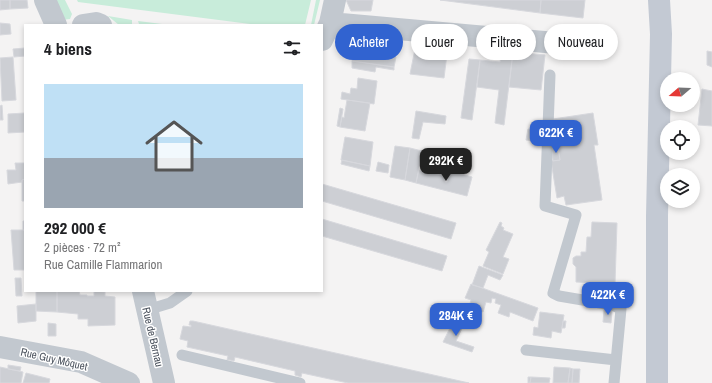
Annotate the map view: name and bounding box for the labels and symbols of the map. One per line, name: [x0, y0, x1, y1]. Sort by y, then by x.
north arrow: [660, 72, 700, 112]
pin: 622K €: [523, 120, 589, 154]
pin: 292K €: [413, 148, 479, 182]
pin: 422K €: [575, 282, 641, 316]
pin: 284K €: [423, 303, 489, 337]
street label: Rue de Bernau: [139, 306, 167, 368]
street label: Rue Guy Môquet: [19, 345, 89, 374]

